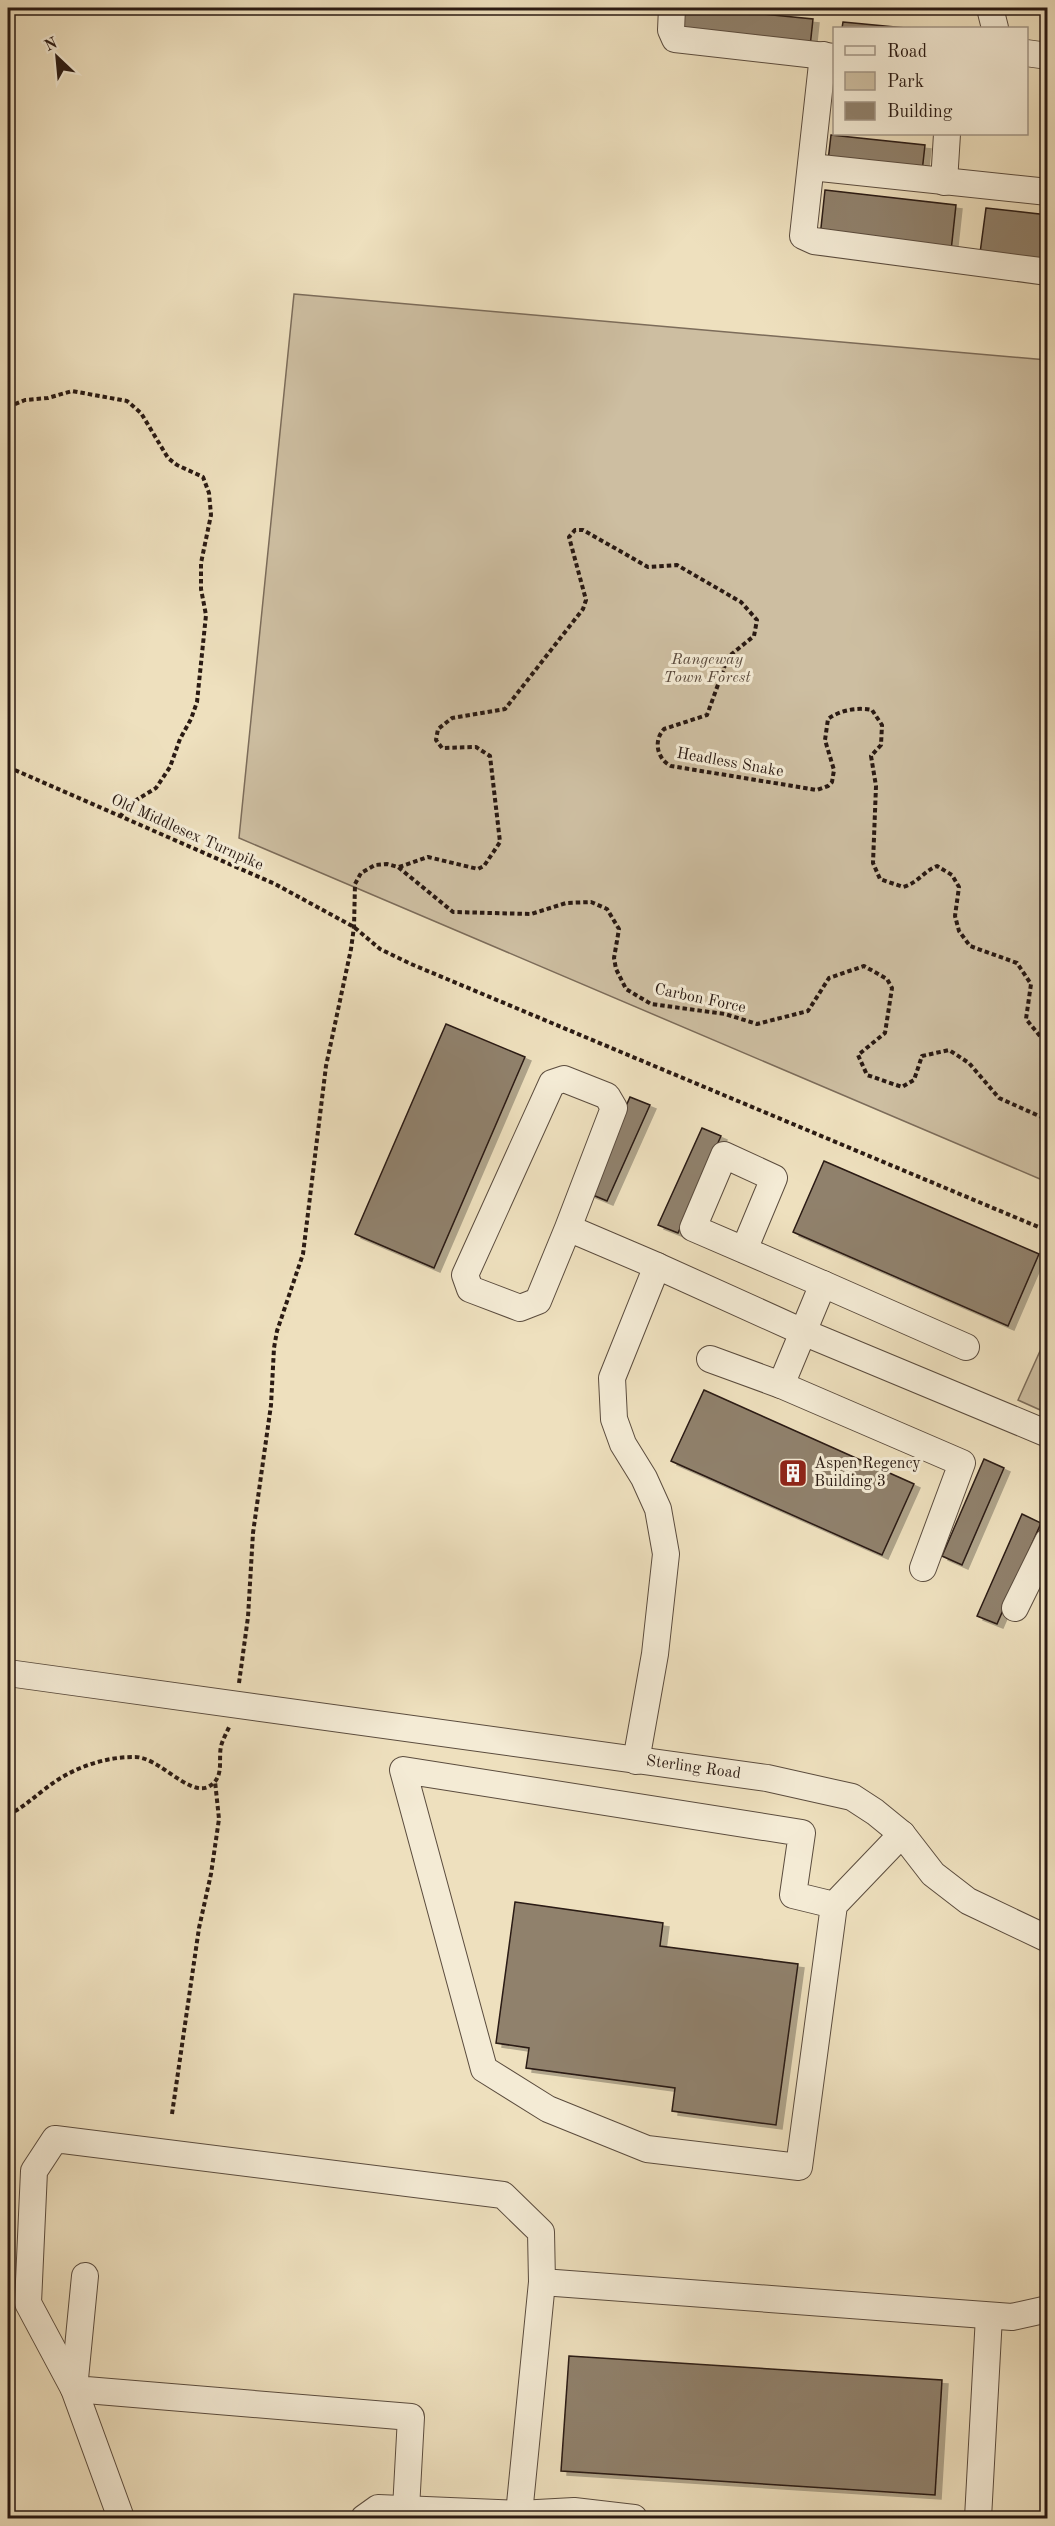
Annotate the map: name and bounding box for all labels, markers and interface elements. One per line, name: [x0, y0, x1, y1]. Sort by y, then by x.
north arrow: [27, 27, 87, 87]
legend: [833, 27, 1028, 135]
text: N: [42, 35, 61, 55]
text: Road: [887, 43, 927, 61]
text: Park: [887, 73, 924, 91]
text: Building: [887, 103, 953, 121]
park label: Rangeway Town Forest: [663, 652, 751, 686]
street label: Headless Snake: [675, 746, 785, 780]
street label: Old Middlesex Turnpike: [108, 792, 266, 874]
street label: Carbon Force: [653, 982, 747, 1016]
place label: Aspen Regency Building 3: [814, 1456, 921, 1490]
building icon: Aspen Regency Building 3: [777, 1457, 809, 1489]
street label: Sterling Road: [645, 1753, 742, 1782]

